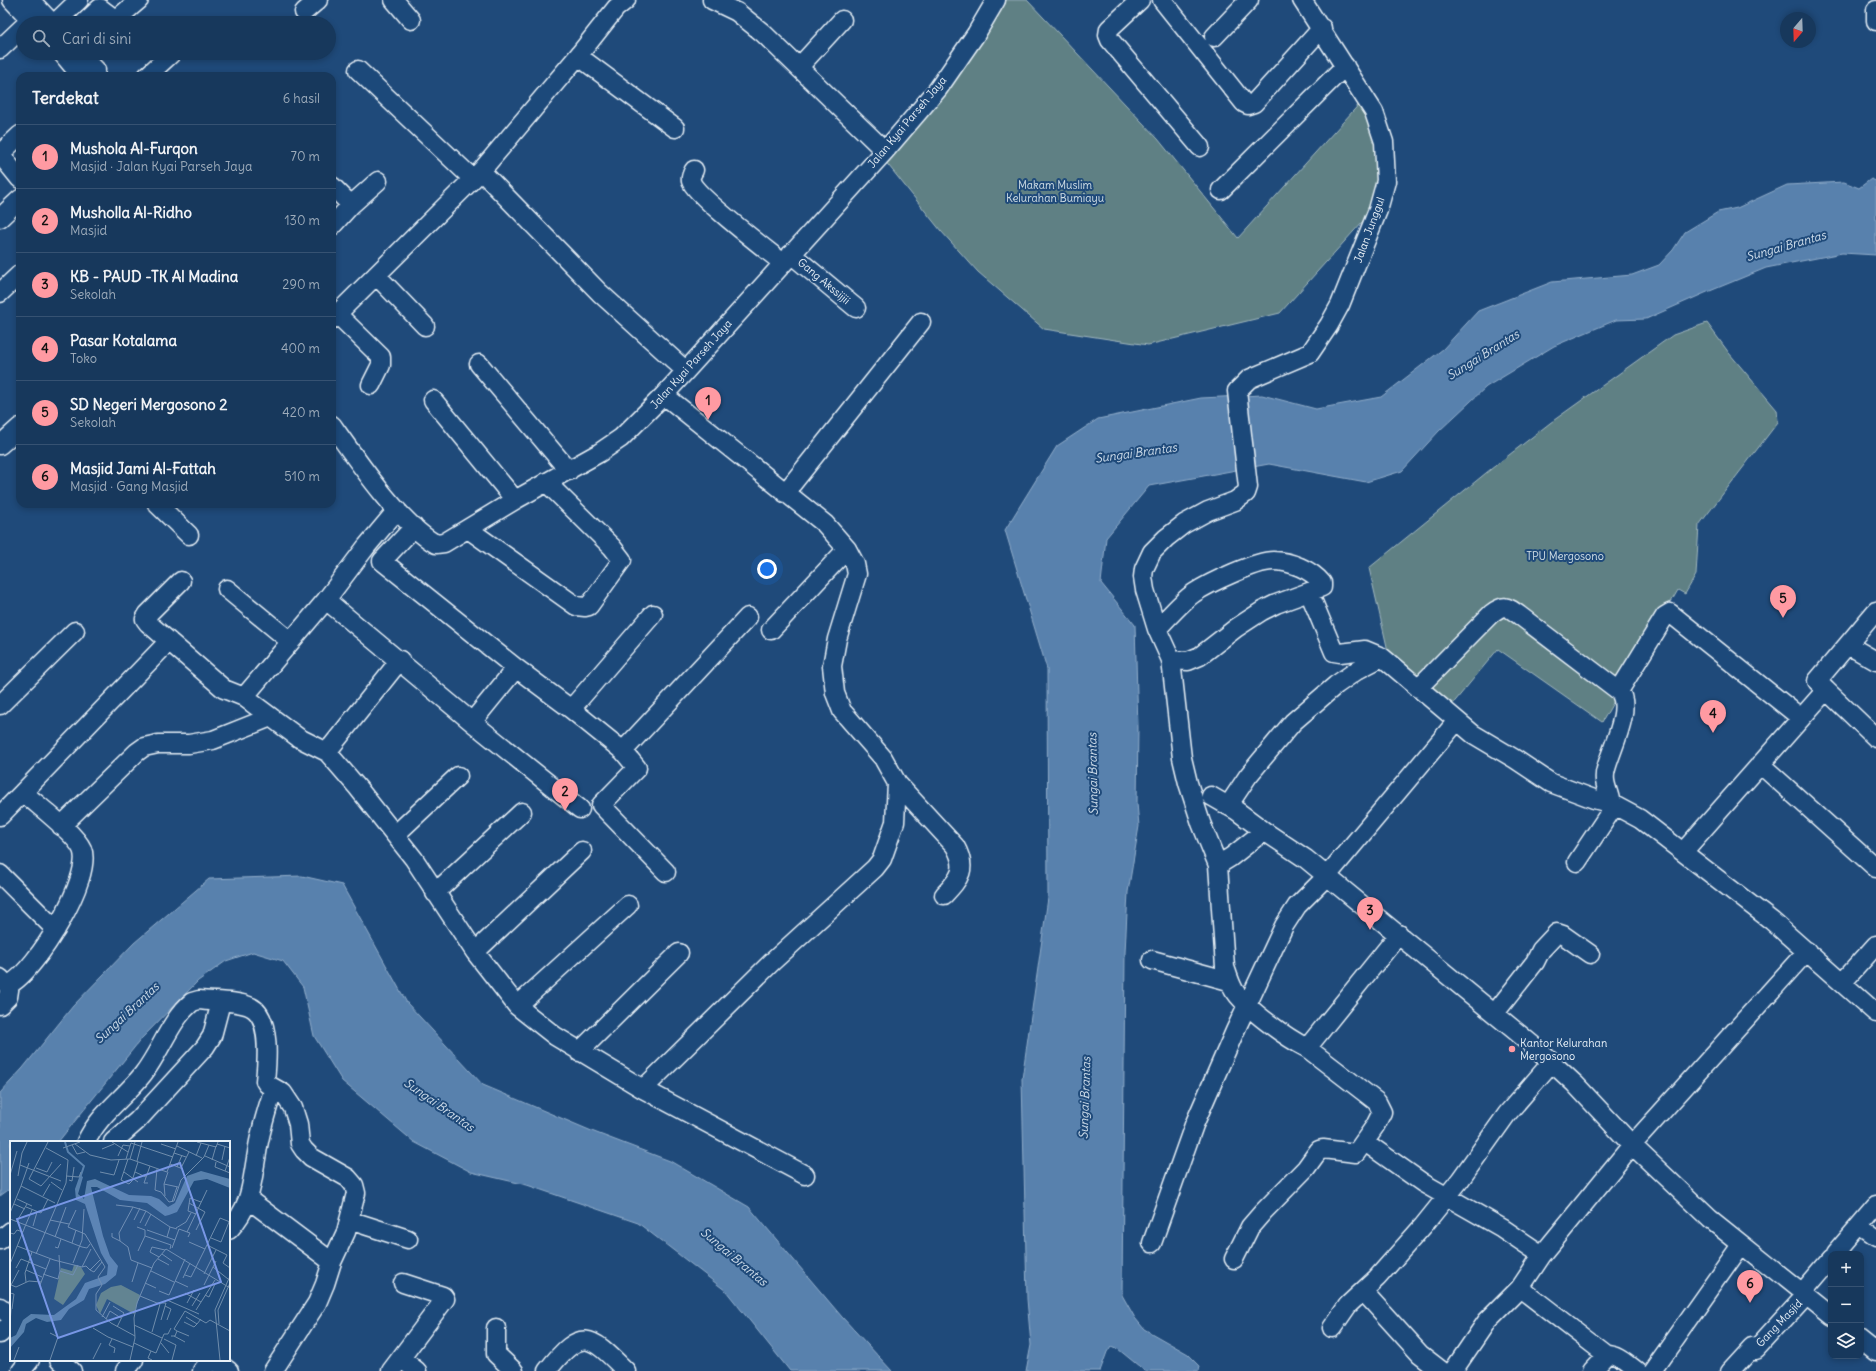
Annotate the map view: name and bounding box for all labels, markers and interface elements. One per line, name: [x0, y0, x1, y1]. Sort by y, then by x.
north arrow: [1780, 12, 1816, 48]
search box: [16, 16, 336, 60]
icon: search: [30, 27, 52, 49]
text: Cari di sini: [62, 29, 131, 48]
street label: Jalan Kyai Parseh Jaya: [865, 73, 949, 171]
text: Terdekat: [32, 87, 99, 109]
text: 6 hasil: [283, 90, 320, 107]
text: Mushola Al-Furqon: [70, 139, 198, 158]
text: 1: [42, 148, 48, 165]
text: 70 m: [291, 148, 320, 165]
text: Masjid · Jalan Kyai Parseh Jaya: [70, 158, 252, 175]
park label: Makam Muslim Kelurahan Bumiayu: [1006, 178, 1105, 205]
street label: Jalan Junggul: [1351, 195, 1387, 265]
text: Musholla Al-Ridho: [70, 203, 192, 222]
text: 2: [41, 212, 49, 229]
text: 130 m: [284, 212, 320, 229]
text: Masjid: [70, 222, 107, 239]
water label: Sungai Brantas: [1744, 227, 1829, 264]
street label: Gang Akssijjii: [795, 255, 853, 307]
text: KB - PAUD -TK Al Madina: [70, 267, 238, 286]
text: 3: [41, 276, 49, 293]
text: 290 m: [282, 276, 320, 293]
text: Sekolah: [70, 286, 116, 303]
street label: Jalan Kyai Parseh Jaya: [647, 317, 735, 411]
water label: Sungai Brantas: [1444, 326, 1523, 383]
text: Pasar Kotalama: [70, 331, 177, 350]
text: 4: [41, 340, 49, 357]
text: 400 m: [281, 340, 320, 357]
text: Toko: [70, 350, 97, 367]
pin: 1: [695, 387, 721, 420]
text: SD Negeri Mergosono 2: [70, 395, 227, 414]
text: 5: [41, 404, 49, 421]
text: 420 m: [282, 404, 320, 421]
text: Sekolah: [70, 414, 116, 431]
water label: Sungai Brantas: [1094, 439, 1179, 466]
text: Masjid Jami Al-Fattah: [70, 459, 216, 478]
text: 6: [41, 468, 49, 485]
text: 510 m: [284, 468, 320, 485]
text: Masjid · Gang Masjid: [70, 478, 188, 495]
park label: TPU Mergosono: [1526, 549, 1604, 563]
your location: [757, 559, 777, 579]
pin: 5: [1770, 585, 1796, 618]
pin: 4: [1700, 700, 1726, 733]
water label: Sungai Brantas: [1084, 731, 1101, 815]
pin: 2: [552, 778, 578, 811]
pin: 3: [1357, 897, 1383, 930]
water label: Sungai Brantas: [91, 978, 163, 1046]
place label: Kantor Kelurahan Mergosono: [1520, 1036, 1607, 1063]
marker: Kantor Kelurahan Mergosono: [1507, 1044, 1517, 1054]
water label: Sungai Brantas: [1076, 1055, 1093, 1139]
water label: Sungai Brantas: [401, 1075, 479, 1135]
inset map: [10, 1141, 230, 1361]
water label: Sungai Brantas: [698, 1224, 772, 1290]
map controls: [1828, 1251, 1864, 1359]
button: +: [1828, 1251, 1864, 1287]
pin: 6: [1737, 1270, 1763, 1303]
button: −: [1828, 1287, 1864, 1323]
street label: Gang Masjid: [1753, 1296, 1806, 1350]
button: layers: [1828, 1323, 1864, 1359]

